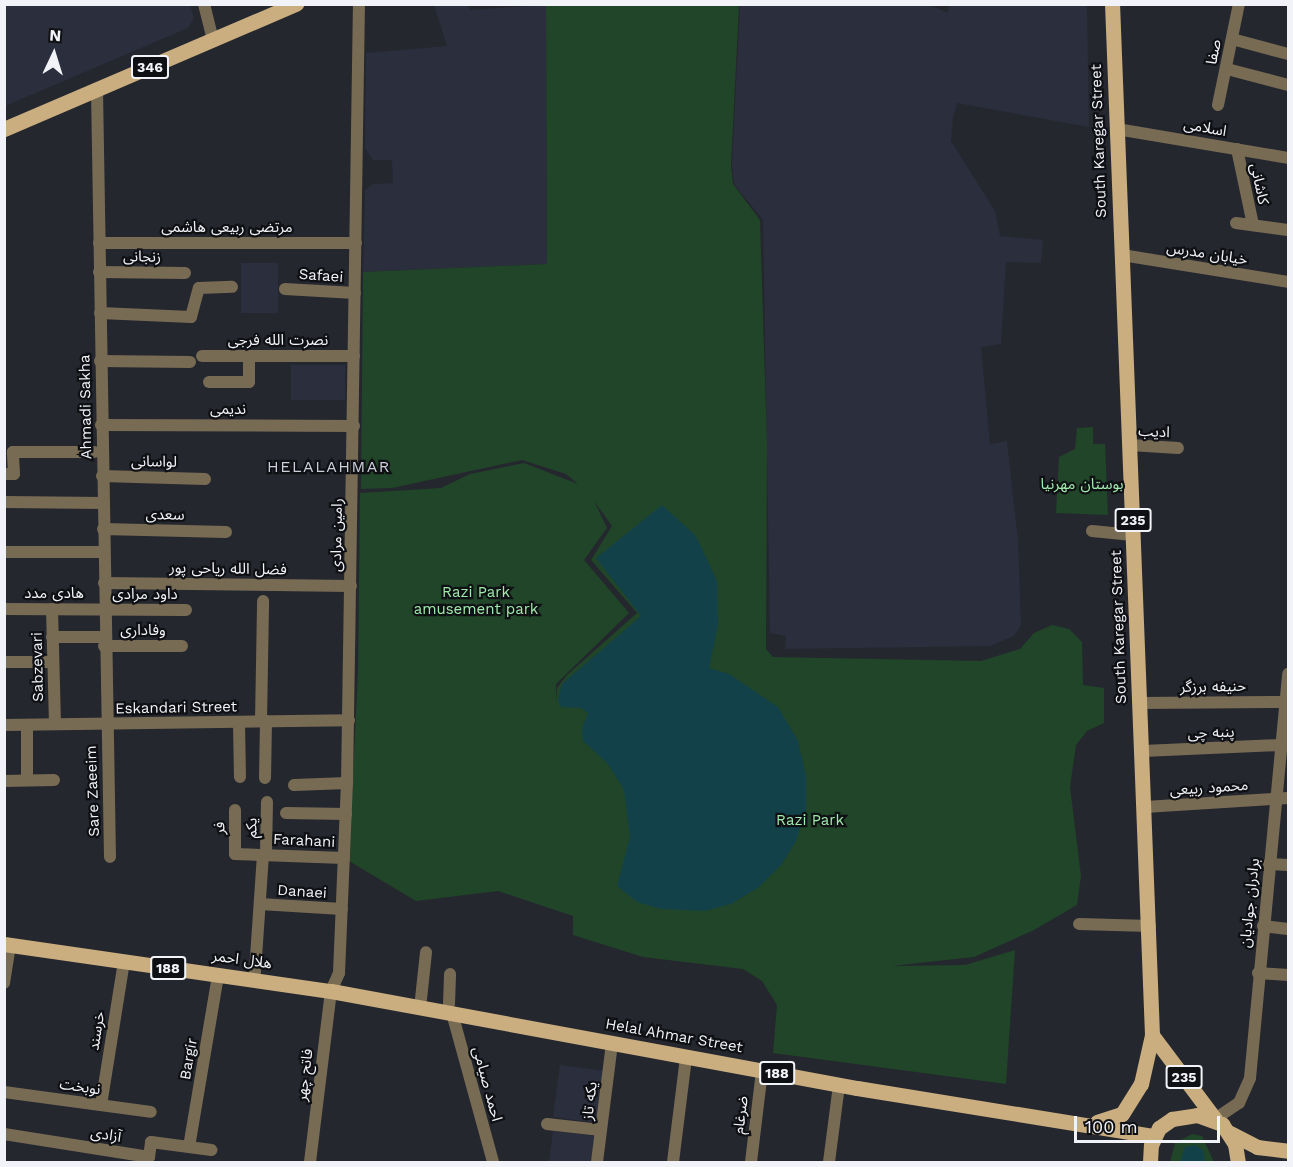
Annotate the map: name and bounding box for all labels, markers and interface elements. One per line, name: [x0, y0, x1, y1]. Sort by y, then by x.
north arrow: [24, 24, 84, 84]
text: N: [49, 26, 62, 45]
street label: صفا: [1203, 38, 1225, 66]
road number: 346: [130, 56, 170, 78]
street label: South Karegar Street: [1087, 64, 1111, 218]
street label: اسلامی: [1182, 115, 1228, 141]
street label: کاشانی: [1246, 162, 1272, 206]
street label: مرتضی ربیعی هاشمی: [161, 219, 293, 237]
street label: خیابان مدرس: [1165, 239, 1249, 269]
street label: زنجانی: [123, 248, 161, 266]
street label: Safaei: [298, 265, 344, 287]
street label: نصرت الله فرجی: [228, 332, 328, 350]
street label: Ahmadi Sakha: [76, 354, 96, 460]
street label: ندیمی: [210, 401, 246, 419]
street label: ادیب: [1138, 422, 1170, 442]
street label: لواسانی: [131, 453, 177, 471]
district label: HELALAHMAR: [267, 457, 391, 477]
park label: بوستان مهرنیا: [1040, 476, 1124, 494]
street label: رامین مرادی: [327, 498, 347, 572]
street label: سعدی: [145, 506, 185, 524]
road number: 235: [1114, 509, 1152, 531]
street label: South Karegar Street: [1107, 550, 1131, 704]
street label: فضل الله ریاحی پور: [169, 559, 287, 579]
park label: Razi Park amusement park: [414, 583, 538, 618]
street label: هادی مدد: [24, 585, 84, 603]
street label: داود مرادی: [112, 586, 178, 604]
street label: وفاداری: [120, 622, 166, 640]
street label: Sabzevari: [28, 632, 48, 702]
street label: حنیفه برزگر: [1180, 677, 1246, 697]
street label: Eskandari Street: [115, 698, 237, 718]
street label: پنبه چی: [1187, 723, 1235, 743]
street label: Sare Zaeeim: [82, 745, 104, 837]
street label: محمود ربیعی: [1169, 776, 1249, 800]
park label: Razi Park: [776, 812, 844, 830]
street label: یکم: [243, 818, 261, 838]
street label: فر: [211, 822, 229, 834]
street label: Farahani: [272, 830, 336, 852]
street label: برادران جوادیان: [1236, 857, 1264, 949]
street label: Danaei: [277, 881, 327, 903]
street label: هلال احمر: [211, 947, 273, 973]
road number: 188: [150, 957, 186, 979]
street label: خرسند: [85, 1010, 109, 1052]
street label: Helal Ahmar Street: [603, 1015, 745, 1057]
street label: Bargir: [176, 1037, 202, 1081]
street label: احمد صیامی: [468, 1045, 506, 1123]
street label: فاتح چهر: [293, 1048, 317, 1102]
road number: 188: [759, 1062, 795, 1084]
road number: 235: [1164, 1066, 1204, 1088]
street label: نوبخت: [58, 1075, 102, 1099]
street label: یکه تاز: [579, 1081, 601, 1121]
street label: ضرغام: [730, 1095, 752, 1135]
scale bar: [1077, 1104, 1222, 1142]
text: 100 m: [1085, 1116, 1138, 1137]
street label: آزادی: [89, 1124, 123, 1146]

